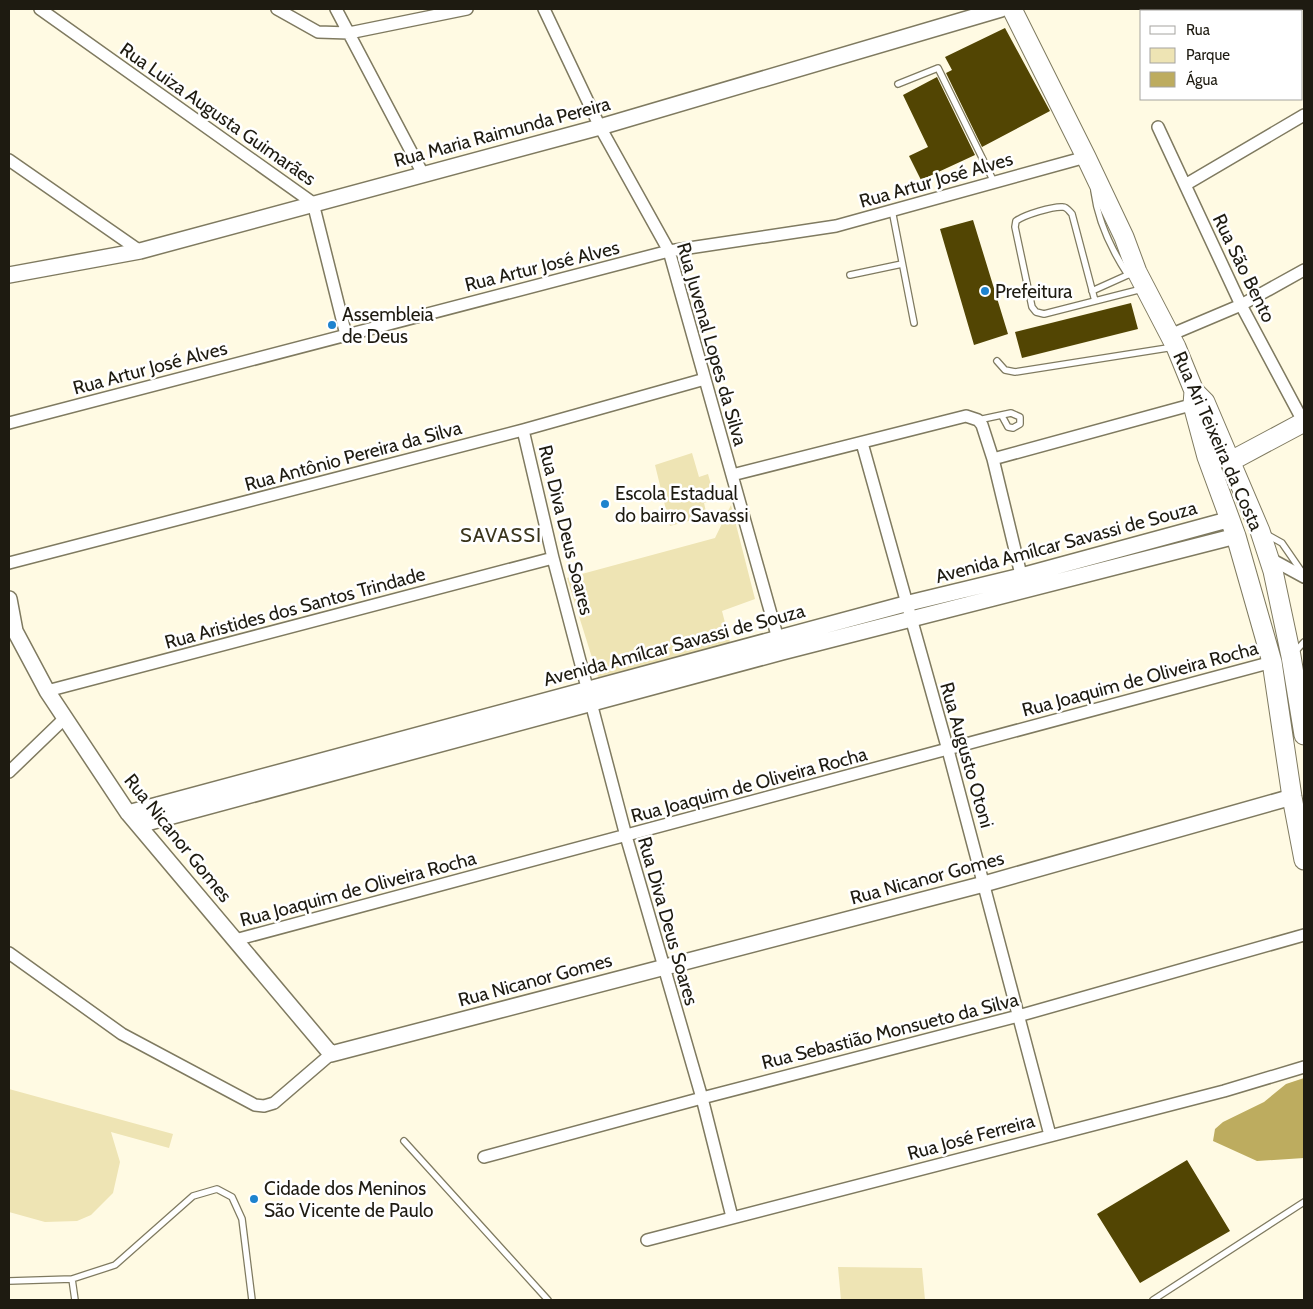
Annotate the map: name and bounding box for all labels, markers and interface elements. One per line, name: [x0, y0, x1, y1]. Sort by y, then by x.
legend: [1140, 10, 1303, 100]
text: Rua: [1186, 21, 1211, 39]
street label: Rua Luiza Augusta Guimarães: [116, 38, 320, 191]
text: Parque: [1186, 46, 1230, 64]
text: Água: [1186, 70, 1218, 89]
street label: Rua Maria Raimunda Pereira: [391, 92, 613, 172]
street label: Rua Artur José Alves: [857, 147, 1015, 213]
street label: Rua São Bento: [1208, 210, 1280, 326]
street label: Rua Artur José Alves: [462, 236, 622, 296]
street label: Rua Juvenal Lopes da Silva: [672, 240, 752, 448]
place label: Prefeitura: [995, 280, 1072, 303]
marker: Prefeitura: [979, 285, 991, 297]
place label: Assembleia de Deus: [342, 303, 434, 348]
marker: Assembleia de Deus: [326, 319, 338, 331]
street label: Rua Artur José Alves: [70, 336, 230, 400]
street label: Rua Ari Teixeira da Costa: [1168, 348, 1268, 534]
street label: Rua Antônio Pereira da Silva: [242, 416, 464, 496]
street label: Rua Diva Deus Soares: [534, 443, 598, 618]
place label: Escola Estadual do bairro Savassi: [615, 482, 748, 527]
street label: Avenida Amílcar Savassi de Souza: [933, 496, 1199, 588]
marker: Escola Estadual do bairro Savassi: [599, 498, 611, 510]
district label: SAVASSI: [460, 523, 542, 547]
street label: Rua Aristides dos Santos Trindade: [162, 562, 428, 654]
street label: Avenida Amílcar Savassi de Souza: [541, 599, 807, 691]
street label: Rua Joaquim de Oliveira Rocha: [1019, 636, 1261, 722]
street label: Rua Augusto Otoni: [935, 680, 999, 830]
street label: Rua Joaquim de Oliveira Rocha: [628, 742, 870, 828]
street label: Rua Nicanor Gomes: [119, 769, 237, 907]
street label: Rua Diva Deus Soares: [633, 834, 703, 1008]
street label: Rua Joaquim de Oliveira Rocha: [237, 846, 479, 932]
street label: Rua Nicanor Gomes: [848, 846, 1007, 910]
street label: Rua Nicanor Gomes: [456, 948, 615, 1012]
street label: Rua Sebastião Monsueto da Silva: [759, 988, 1021, 1074]
street label: Rua José Ferreira: [905, 1109, 1037, 1165]
place label: Cidade dos Meninos São Vicente de Paulo: [264, 1177, 433, 1222]
marker: Cidade dos Meninos São Vicente de Paulo: [248, 1193, 260, 1205]

